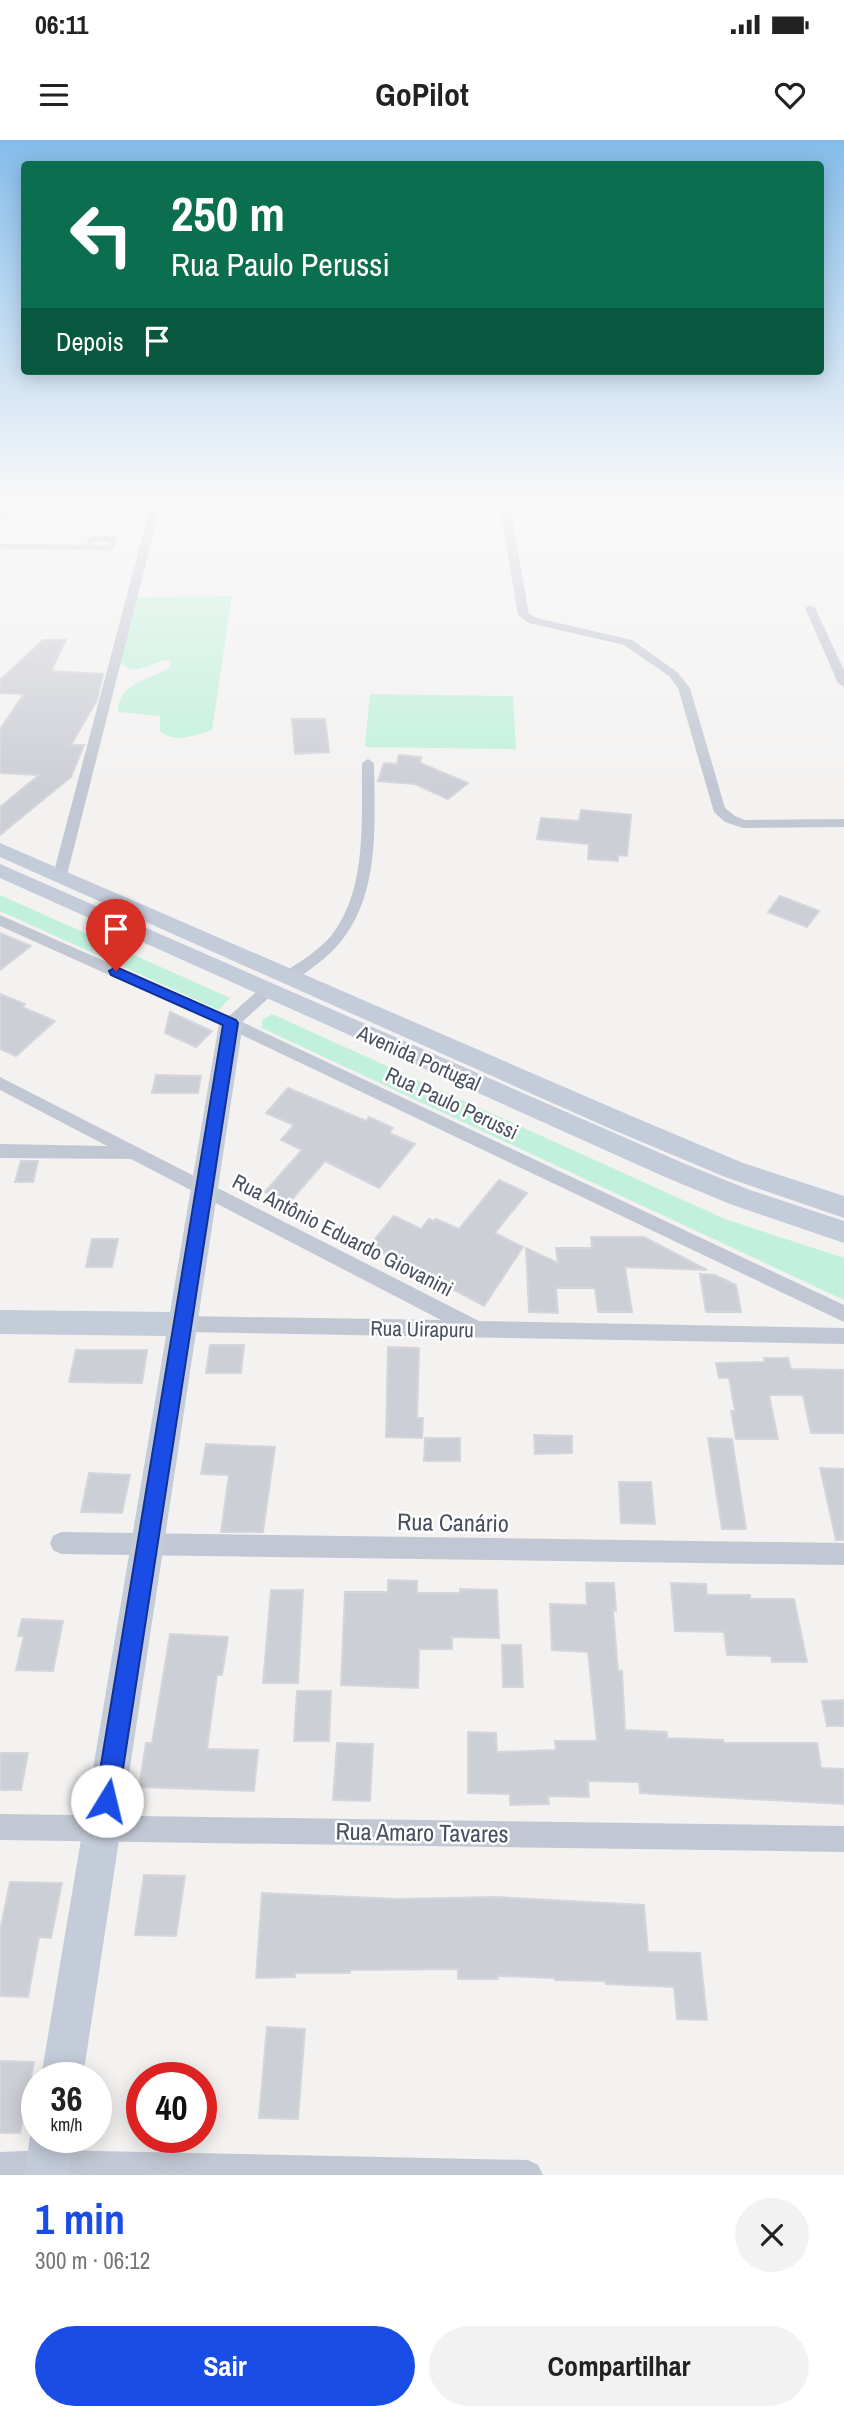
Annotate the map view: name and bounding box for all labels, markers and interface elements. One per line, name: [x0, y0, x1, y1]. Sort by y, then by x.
text: 06:11: [35, 7, 88, 42]
text: GoPilot: [375, 73, 469, 116]
icon: menu: [35, 76, 73, 114]
icon: heart: [771, 76, 809, 114]
text: 250 m: [171, 180, 285, 246]
icon: left: [56, 189, 147, 280]
text: Rua Paulo Perussi: [171, 243, 390, 286]
icon: arrive: [138, 322, 176, 360]
text: Depois: [56, 324, 124, 359]
pin: [86, 899, 146, 971]
icon: arrive: [97, 910, 135, 948]
street label: Avenida Portugal: [352, 1018, 485, 1098]
street label: Rua Paulo Perussi: [381, 1060, 523, 1146]
street label: Rua Antônio Eduardo Giovanini: [228, 1167, 458, 1303]
street label: Rua Uirapuru: [370, 1314, 474, 1344]
street label: Rua Canário: [397, 1505, 509, 1539]
position arrow: [70, 1764, 144, 1838]
street label: Rua Amaro Tavares: [335, 1814, 509, 1850]
speed limit sign: 40: [126, 2062, 217, 2153]
text: 36: [51, 2075, 82, 2122]
text: km/h: [51, 2112, 83, 2137]
text: 1 min: [35, 2191, 125, 2247]
button: close: [735, 2198, 809, 2272]
text: 300 m · 06:12: [35, 2245, 150, 2276]
button: Sair: [35, 2326, 415, 2406]
button: Compartilhar: [429, 2326, 809, 2406]

